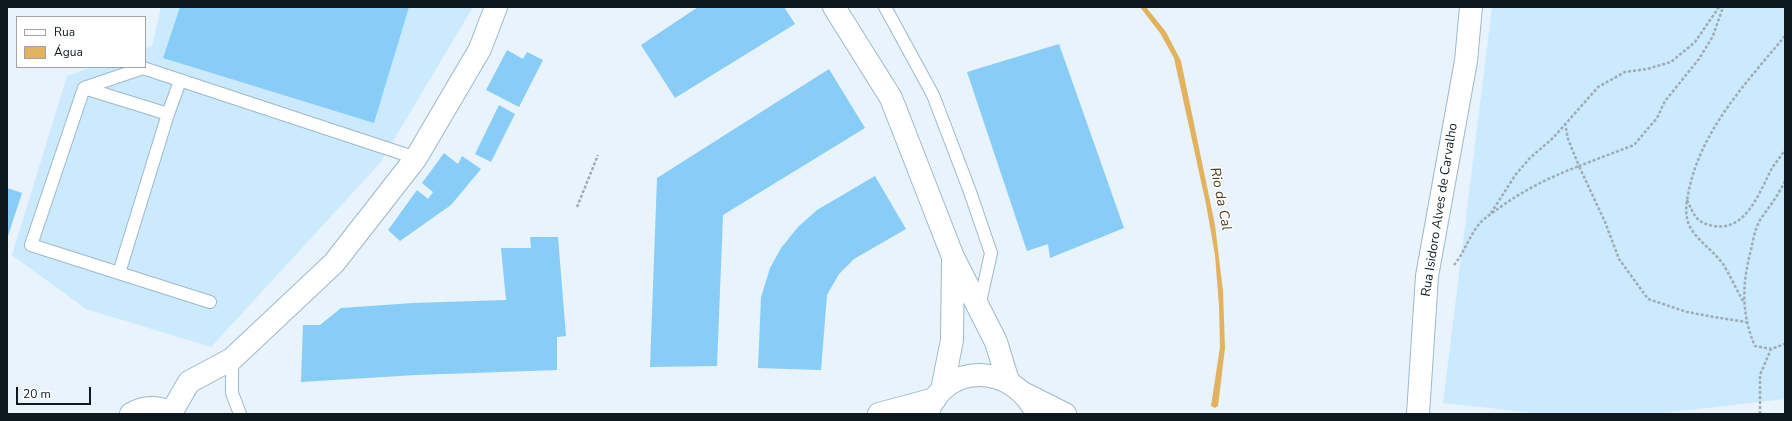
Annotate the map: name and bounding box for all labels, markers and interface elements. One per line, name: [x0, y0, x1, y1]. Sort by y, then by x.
legend: [16, 16, 146, 68]
text: Rua: [54, 24, 75, 40]
text: Água: [54, 44, 83, 60]
street label: Rua Isidoro Alves de Carvalho: [1419, 122, 1461, 298]
water label: Rio da Cal: [1206, 166, 1234, 232]
scale bar: [18, 379, 93, 405]
text: 20 m: [23, 386, 51, 402]

